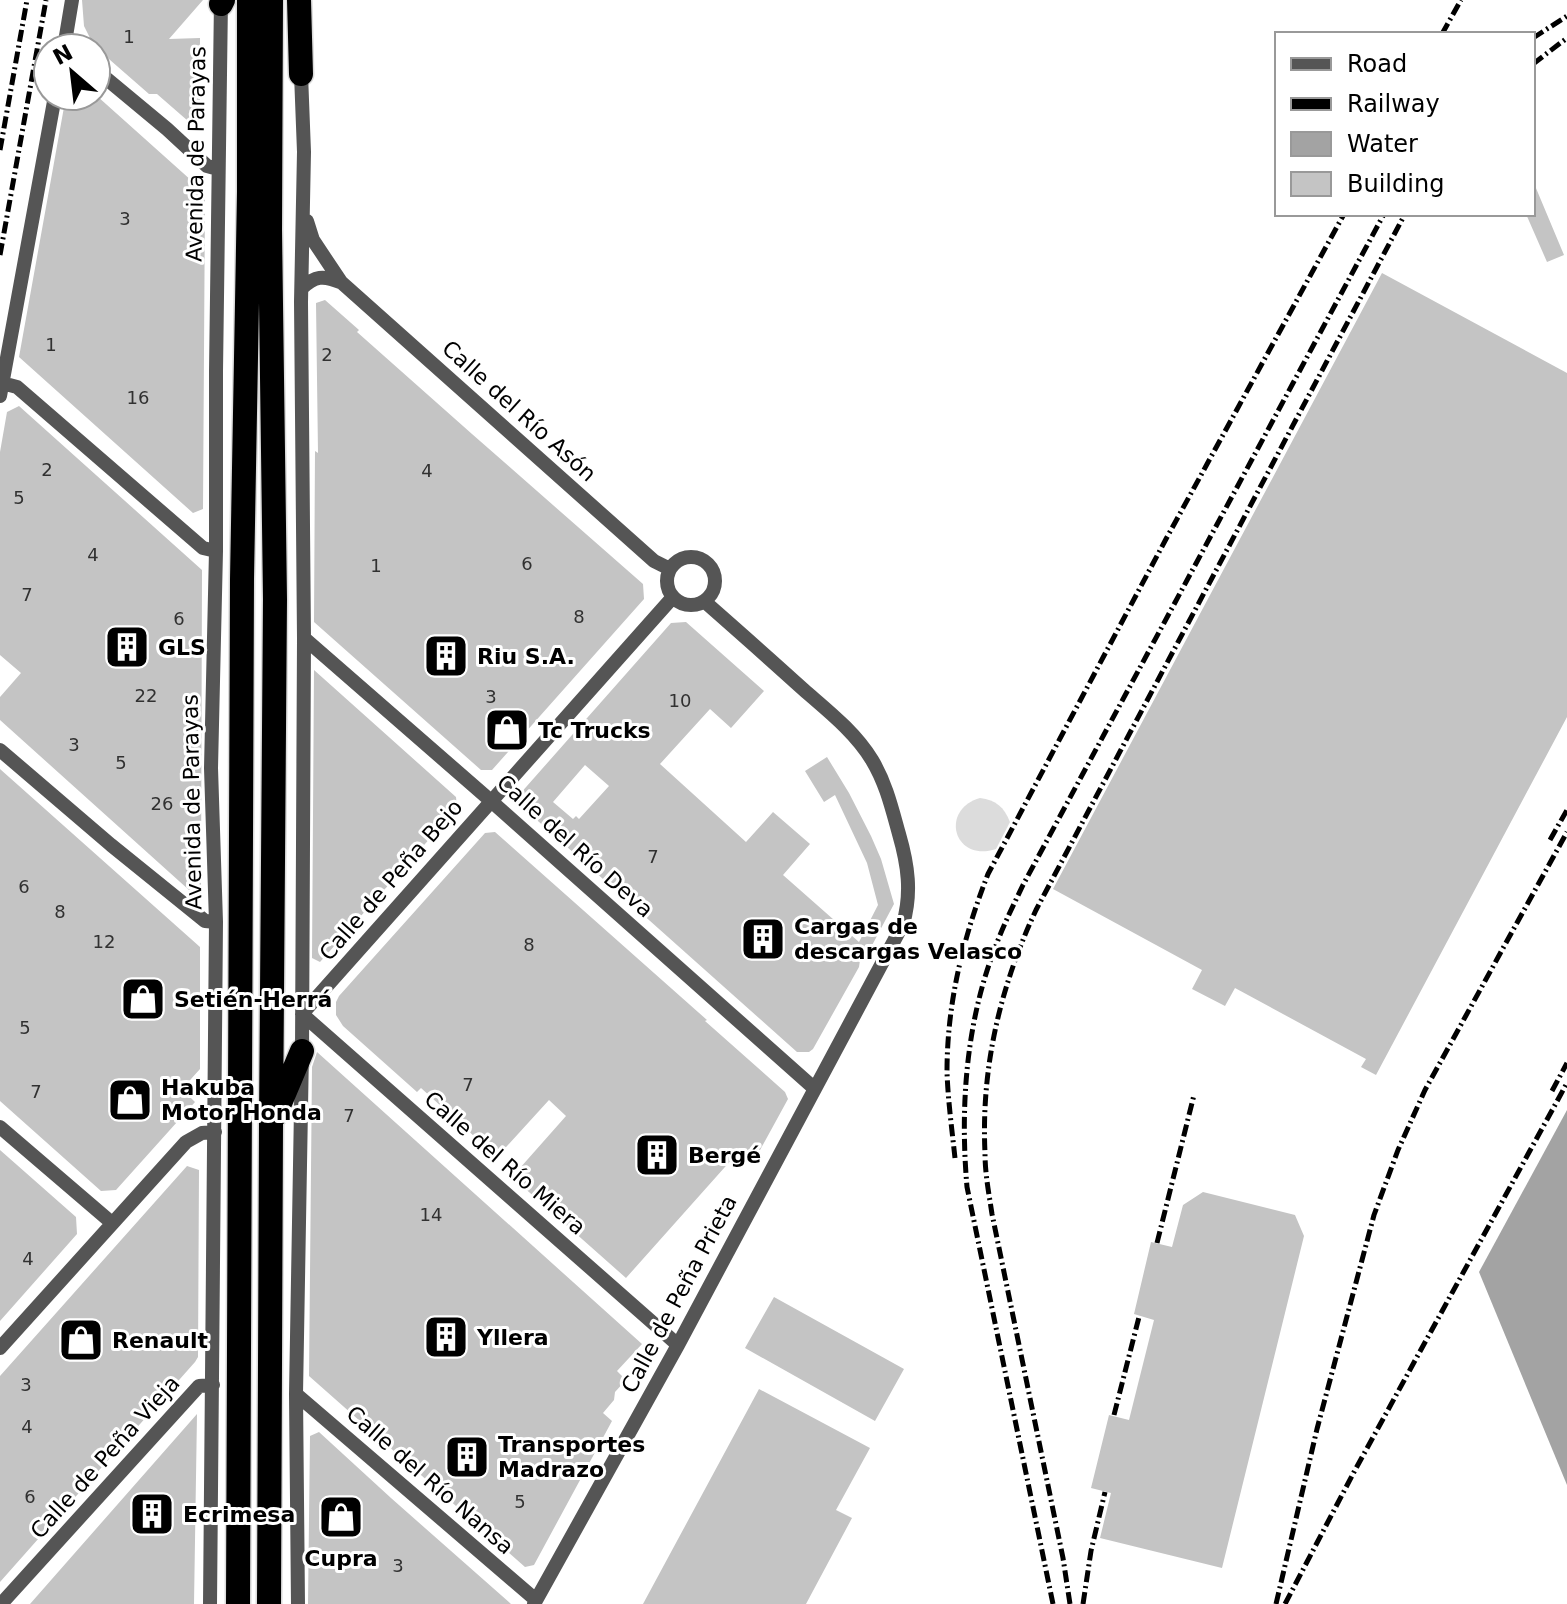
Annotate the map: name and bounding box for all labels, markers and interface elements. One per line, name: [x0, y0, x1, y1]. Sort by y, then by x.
house number: 1: [123, 26, 135, 47]
north arrow: [32, 32, 112, 112]
legend: [1275, 32, 1535, 216]
text: N: [49, 39, 77, 70]
street label: Avenida de Parayas: [182, 46, 210, 262]
text: Road: [1347, 50, 1407, 78]
text: Railway: [1347, 90, 1440, 118]
text: Water: [1347, 130, 1418, 158]
text: Building: [1347, 170, 1444, 198]
house number: 3: [119, 208, 131, 229]
house number: 1: [45, 334, 57, 355]
street label: Calle del Río Asón: [437, 335, 601, 487]
house number: 2: [321, 344, 333, 365]
house number: 16: [127, 387, 149, 408]
house number: 2: [41, 459, 53, 480]
house number: 4: [421, 460, 433, 481]
house number: 5: [13, 487, 25, 508]
house number: 4: [87, 544, 99, 565]
house number: 6: [521, 553, 533, 574]
house number: 1: [370, 555, 382, 576]
house number: 7: [21, 584, 33, 605]
house number: 8: [573, 606, 585, 627]
house number: 6: [173, 608, 185, 629]
building icon: GLS: [103, 623, 151, 671]
building icon: Riu S.A.: [422, 632, 470, 680]
place label: GLS: [158, 635, 206, 660]
place label: Riu S.A.: [477, 644, 575, 669]
house number: 22: [135, 685, 157, 706]
house number: 3: [485, 686, 497, 707]
house number: 10: [669, 690, 691, 711]
street label: Avenida de Parayas: [178, 694, 206, 910]
shop icon: Tc Trucks: [483, 706, 531, 754]
place label: Tc Trucks: [538, 718, 651, 743]
house number: 3: [68, 734, 80, 755]
house number: 5: [115, 752, 127, 773]
street label: Calle del Río Deva: [492, 769, 658, 923]
house number: 26: [151, 793, 173, 814]
street label: Calle de Peña Bejo: [314, 795, 468, 965]
house number: 7: [647, 846, 659, 867]
house number: 6: [18, 876, 30, 897]
house number: 8: [54, 901, 66, 922]
place label: Cargas de descargas Velasco: [794, 914, 1022, 964]
building icon: Cargas de descargas Velasco: [739, 915, 787, 963]
house number: 12: [93, 931, 115, 952]
house number: 8: [523, 934, 535, 955]
shop icon: Setién-Herrá: [119, 975, 167, 1023]
place label: Setién-Herrá: [174, 987, 332, 1012]
house number: 5: [19, 1017, 31, 1038]
house number: 7: [462, 1074, 474, 1095]
place label: Hakuba Motor Honda: [161, 1075, 322, 1125]
shop icon: Hakuba Motor Honda: [106, 1076, 154, 1124]
house number: 7: [30, 1081, 42, 1102]
street label: Calle del Río Miera: [419, 1086, 591, 1240]
house number: 7: [343, 1105, 355, 1126]
building icon: Bergé: [633, 1131, 681, 1179]
place label: Bergé: [688, 1143, 761, 1168]
street label: Calle de Peña Prieta: [616, 1191, 742, 1397]
house number: 14: [420, 1204, 442, 1225]
house number: 4: [22, 1248, 34, 1269]
building icon: Yllera: [422, 1313, 470, 1361]
shop icon: Renault: [57, 1316, 105, 1364]
place label: Yllera: [476, 1325, 549, 1350]
place label: Renault: [112, 1328, 209, 1353]
street label: Calle de Peña Vieja: [25, 1370, 185, 1544]
house number: 3: [20, 1374, 32, 1395]
street label: Calle del Río Nansa: [341, 1401, 519, 1559]
house number: 4: [21, 1416, 33, 1437]
place label: Transportes Madrazo: [498, 1432, 645, 1482]
building icon: Transportes Madrazo: [443, 1433, 491, 1481]
house number: 6: [24, 1486, 36, 1507]
building icon: Ecrimesa: [128, 1490, 176, 1538]
house number: 5: [514, 1491, 526, 1512]
shop icon: Cupra: [317, 1493, 365, 1541]
place label: Ecrimesa: [183, 1502, 295, 1527]
place label: Cupra: [304, 1546, 378, 1571]
house number: 3: [392, 1555, 404, 1576]

